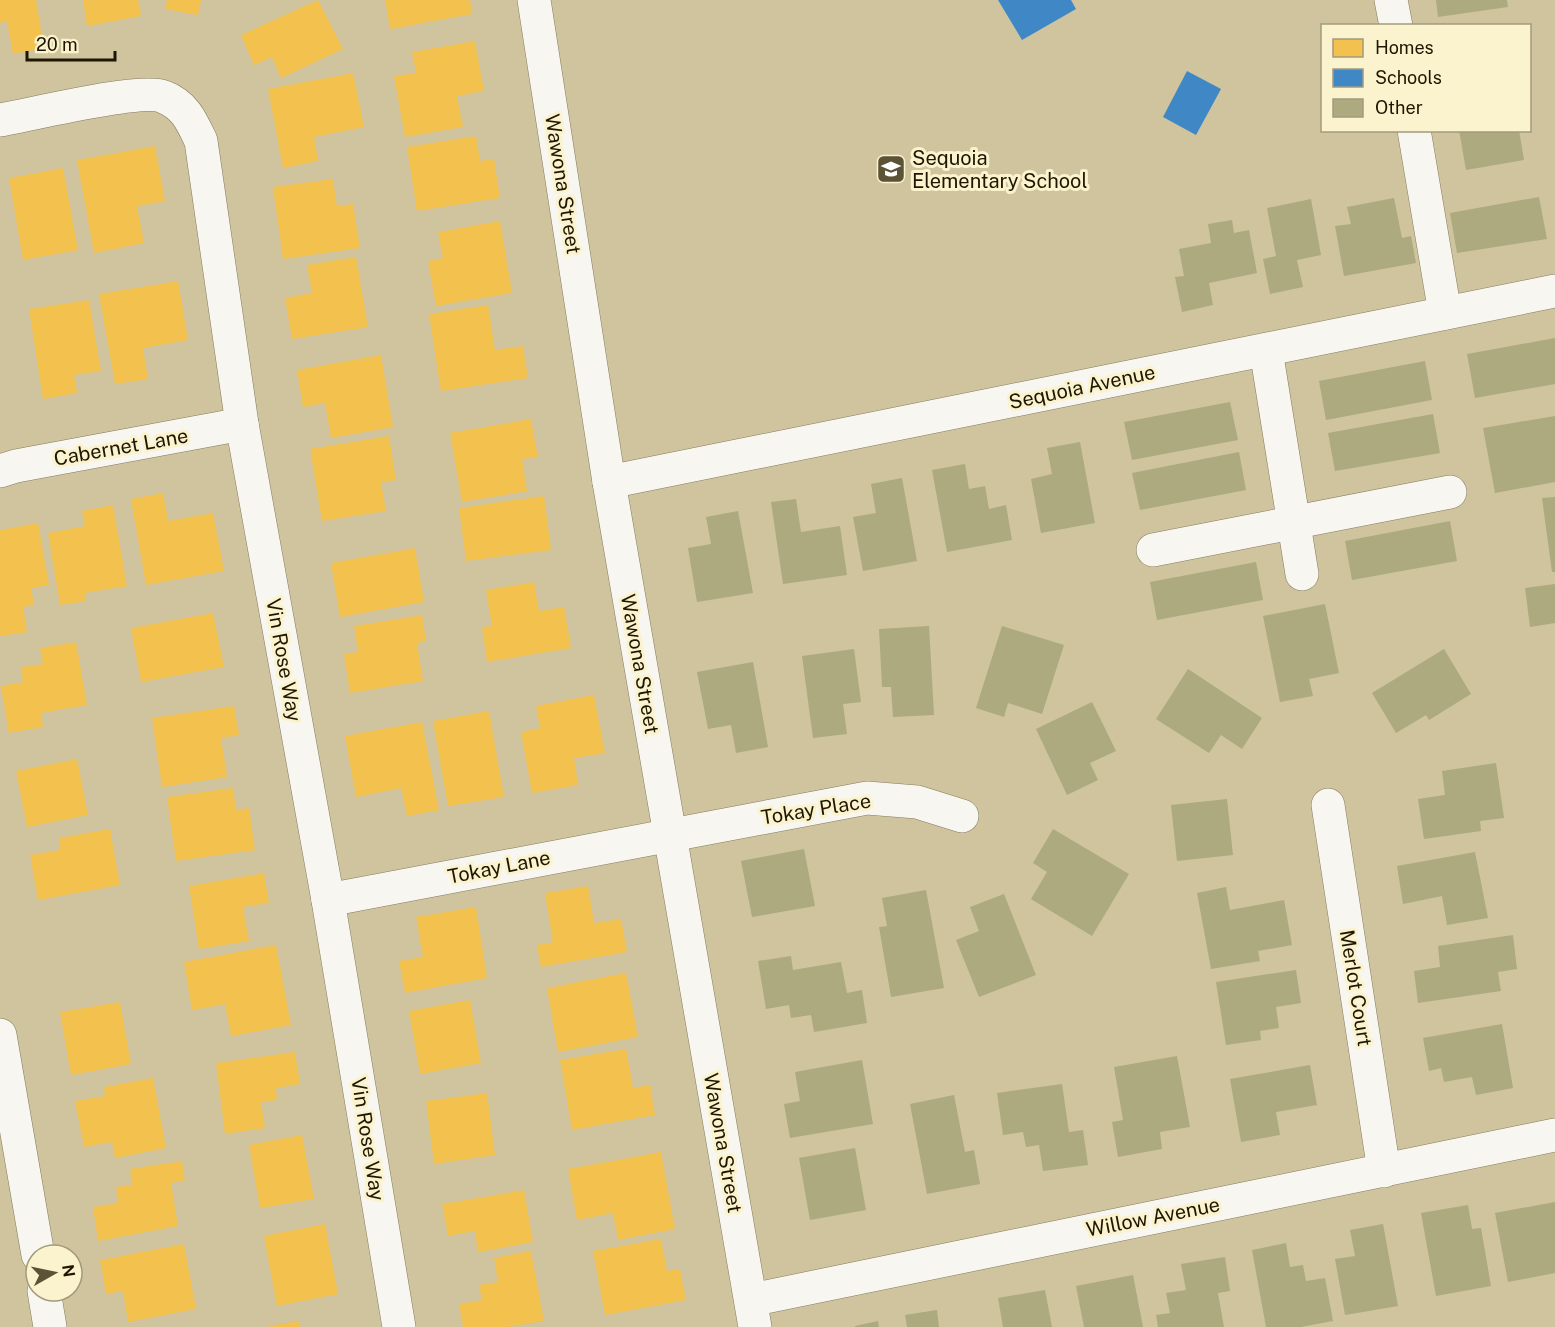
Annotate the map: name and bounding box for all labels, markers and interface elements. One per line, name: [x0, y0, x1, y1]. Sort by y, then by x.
scale bar: [27, 24, 116, 62]
legend: [1321, 24, 1531, 132]
text: 20 m: [36, 34, 78, 55]
text: Homes: [1375, 37, 1434, 58]
text: Schools: [1375, 67, 1442, 88]
text: Other: [1375, 97, 1423, 118]
street label: Wawona Street: [540, 112, 586, 256]
place label: Sequoia Elementary School: [912, 146, 1087, 193]
school or university icon: Sequoia Elementary School: [875, 153, 907, 185]
street label: Sequoia Avenue: [1007, 360, 1157, 414]
street label: Cabernet Lane: [52, 423, 190, 471]
street label: Wawona Street: [616, 592, 664, 736]
street label: Vin Rose Way: [261, 597, 307, 724]
street label: Tokay Place: [759, 788, 873, 830]
street label: Tokay Lane: [446, 845, 552, 889]
street label: Merlot Court: [1335, 928, 1377, 1048]
street label: Wawona Street: [699, 1071, 747, 1215]
street label: Vin Rose Way: [346, 1076, 390, 1203]
street label: Willow Avenue: [1084, 1192, 1222, 1242]
north arrow: [24, 1243, 84, 1303]
text: N: [58, 1263, 79, 1278]

